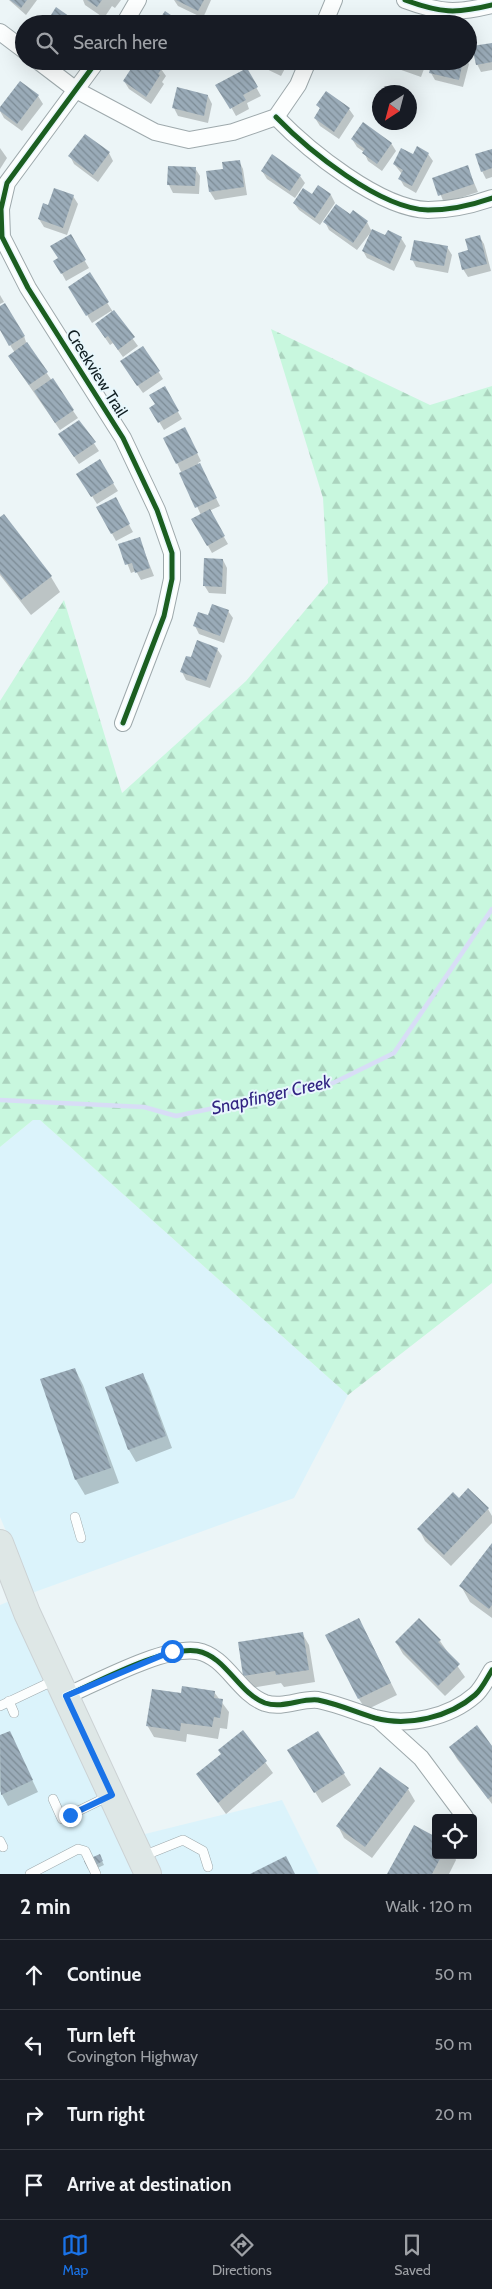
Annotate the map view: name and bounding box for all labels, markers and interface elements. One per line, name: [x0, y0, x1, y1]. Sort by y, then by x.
search box: [15, 15, 477, 70]
icon: search: [33, 29, 61, 57]
text: Search here: [73, 31, 167, 54]
north arrow: [372, 85, 417, 130]
street label: Creekview Trail: [63, 326, 132, 421]
water label: Snapfinger Creek: [209, 1070, 334, 1119]
route start: [161, 1640, 184, 1663]
route end: [59, 1804, 82, 1827]
map controls: [432, 1814, 477, 1859]
button: locate: [432, 1814, 477, 1859]
text: 2 min: [20, 1894, 71, 1919]
text: Walk · 120 m: [385, 1897, 472, 1916]
icon: ahead: [20, 1961, 48, 1989]
text: Continue: [67, 1963, 141, 1986]
text: 50 m: [435, 1965, 472, 1984]
text: Turn left: [67, 2024, 135, 2047]
icon: left: [20, 2031, 48, 2059]
text: 50 m: [435, 2035, 472, 2054]
text: Covington Highway: [67, 2047, 198, 2066]
icon: right: [20, 2101, 48, 2129]
text: Turn right: [67, 2103, 145, 2126]
text: 20 m: [435, 2105, 472, 2124]
icon: arrive: [20, 2171, 48, 2199]
text: Arrive at destination: [67, 2173, 231, 2196]
tab: Map: [61, 2231, 89, 2279]
tab: Directions: [212, 2231, 272, 2279]
tab: Saved: [394, 2231, 431, 2279]

